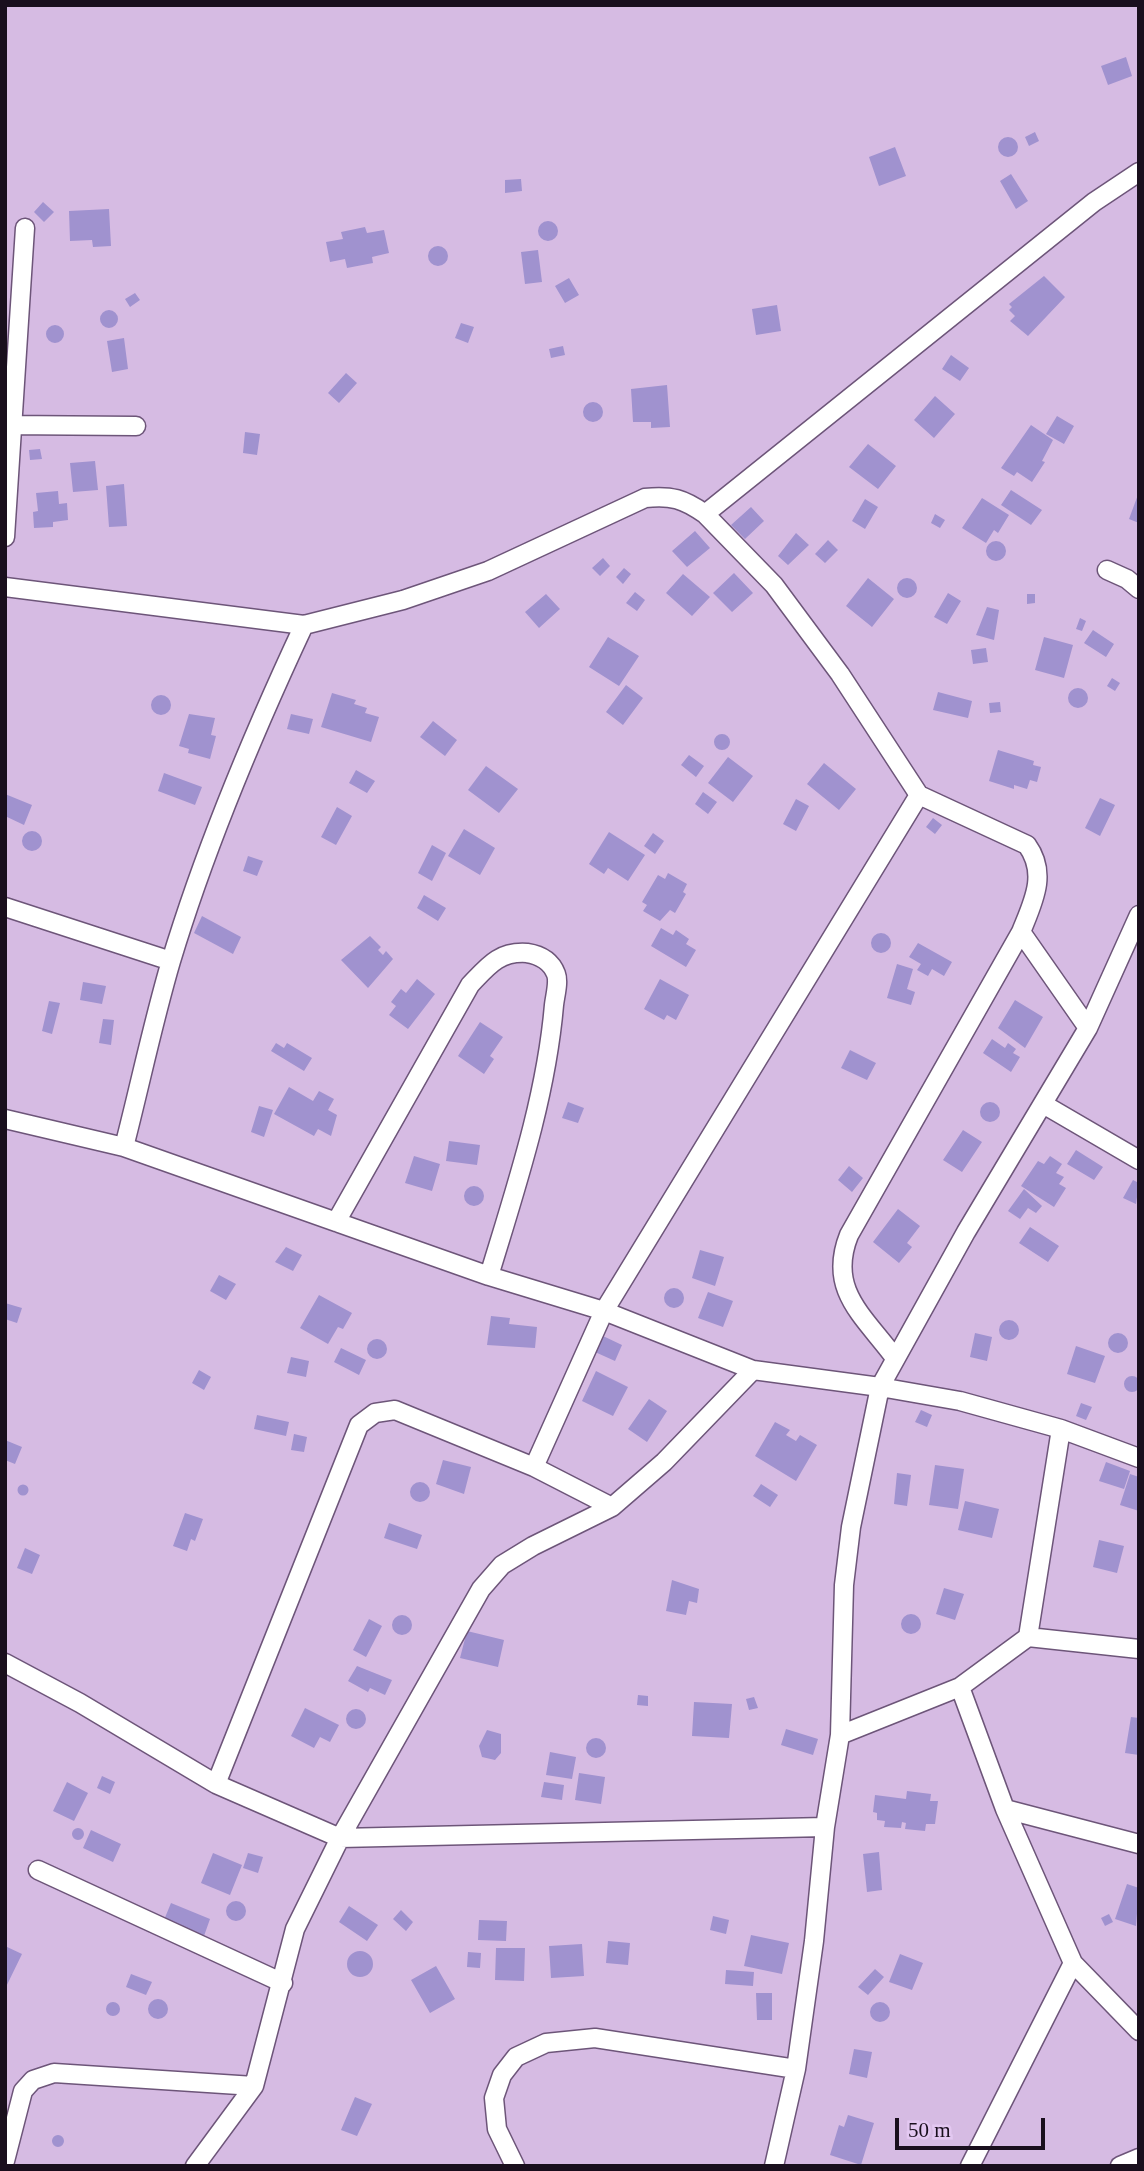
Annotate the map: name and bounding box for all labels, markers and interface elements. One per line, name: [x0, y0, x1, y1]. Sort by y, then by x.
scale bar: [899, 2104, 1050, 2148]
text: 50 m: [908, 2118, 951, 2142]

